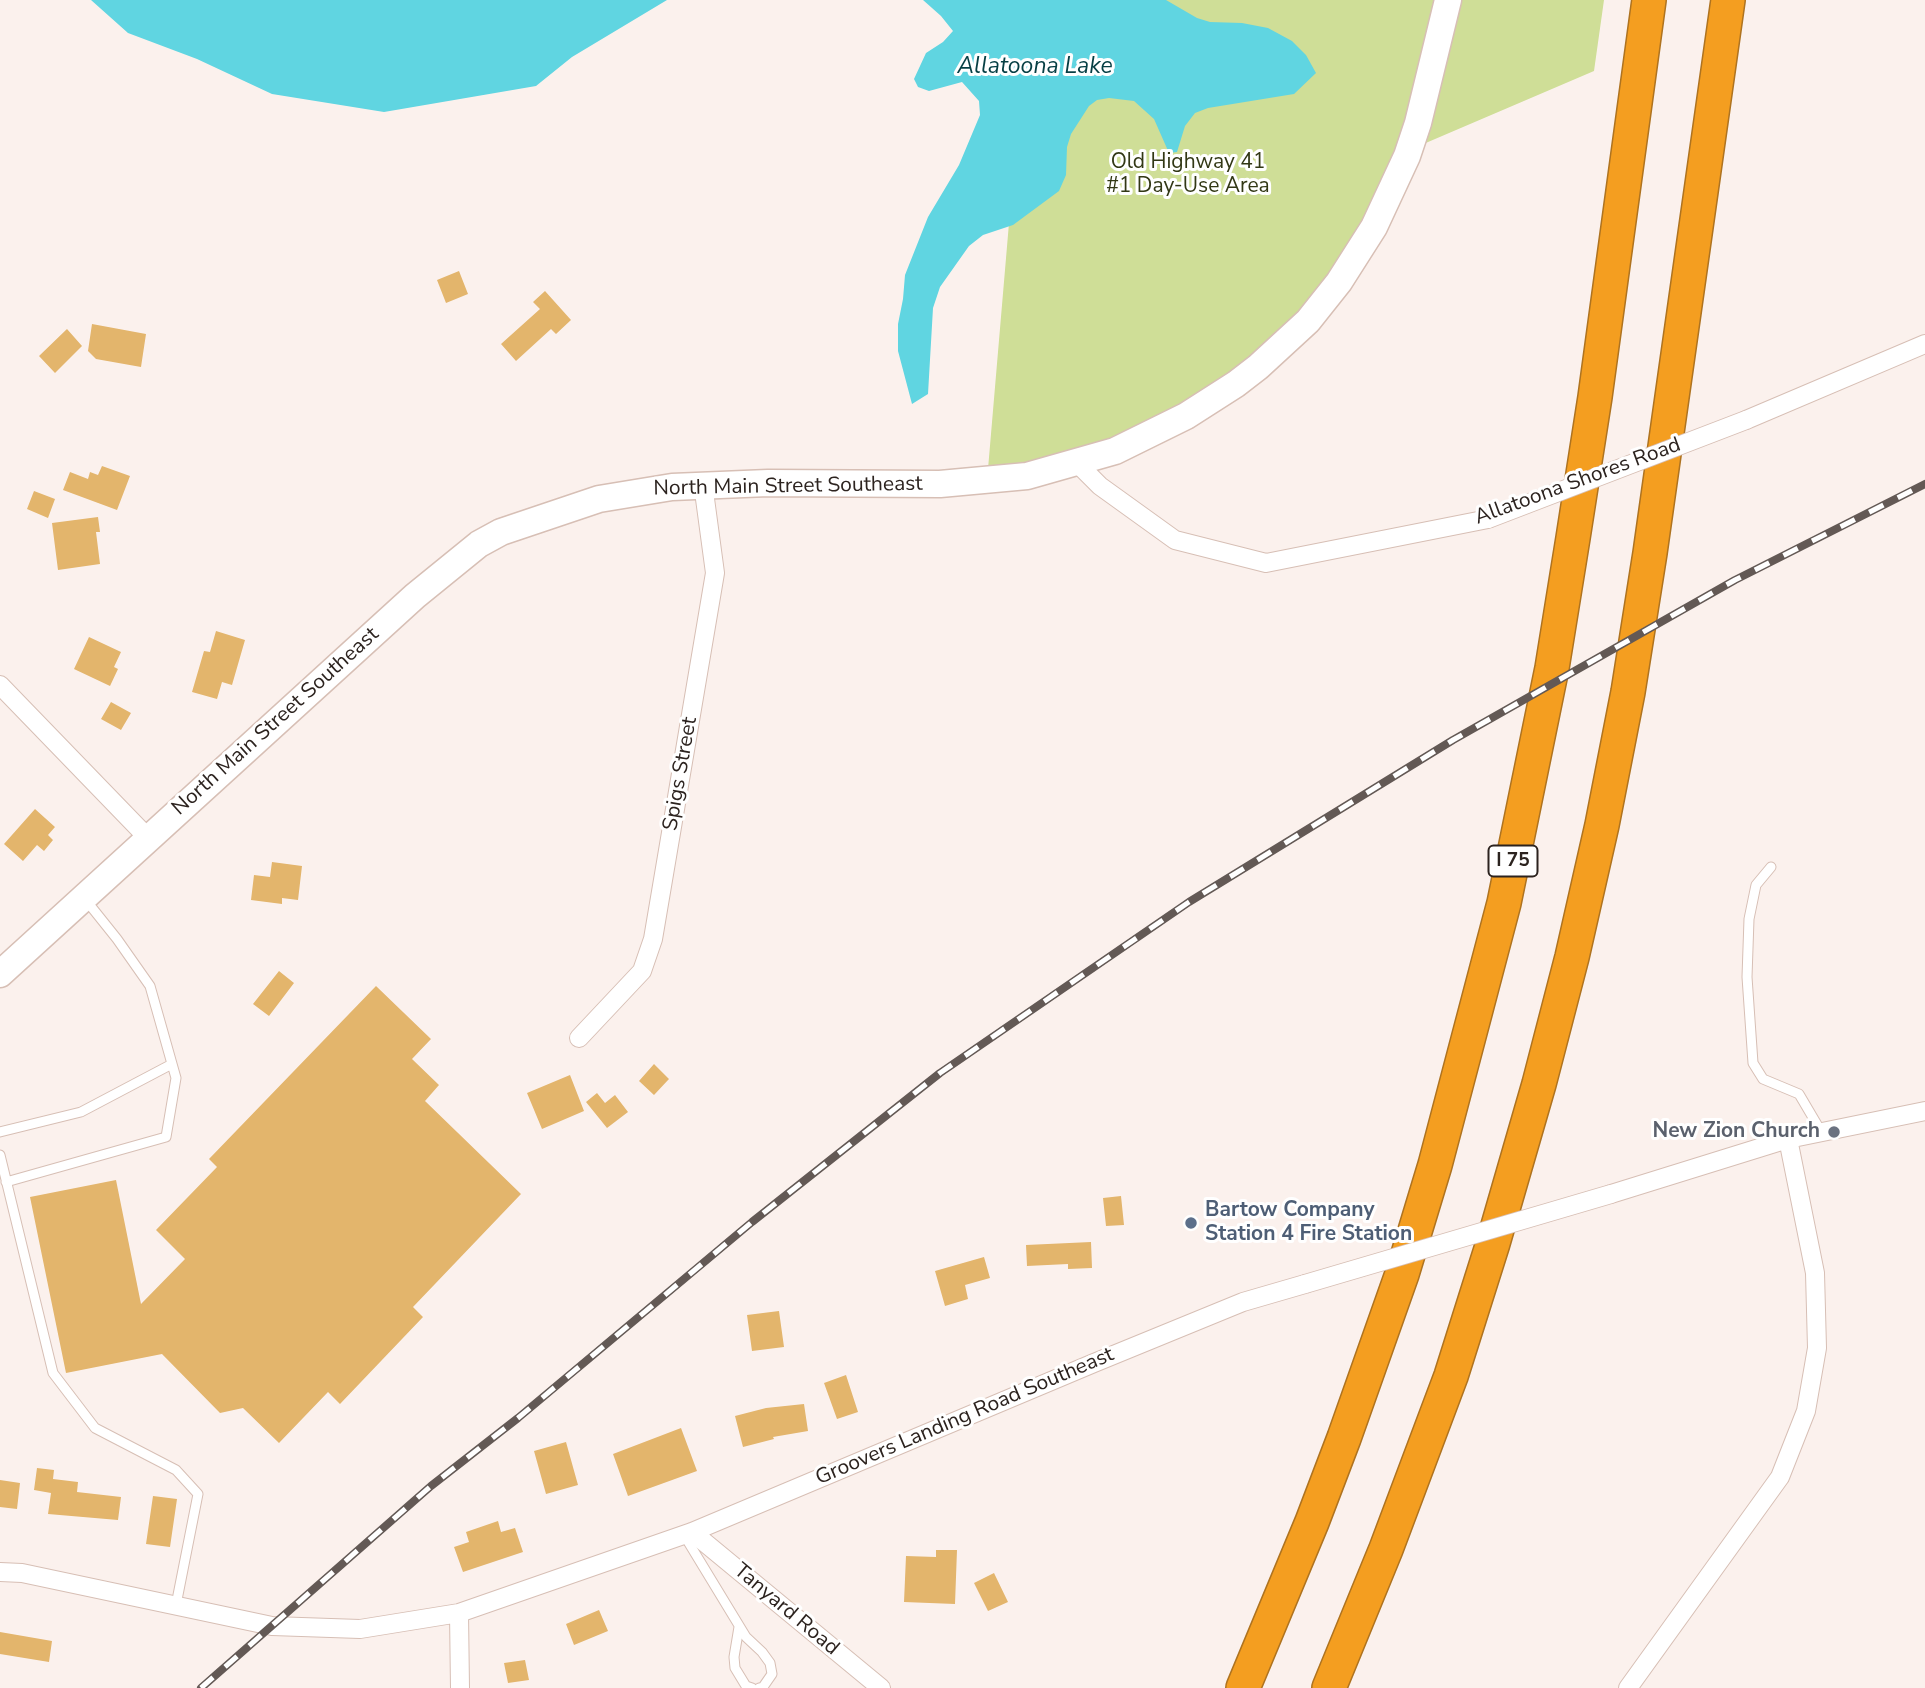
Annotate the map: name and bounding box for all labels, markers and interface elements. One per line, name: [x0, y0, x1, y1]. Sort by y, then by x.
water label: Allatoona Lake: [957, 53, 1113, 81]
park label: Old Highway 41 #1 Day-Use Area: [1106, 150, 1270, 200]
street label: Allatoona Shores Road: [1472, 433, 1684, 531]
street label: North Main Street Southeast: [653, 472, 923, 502]
street label: North Main Street Southeast: [168, 623, 384, 821]
street label: Spigs Street: [659, 715, 703, 833]
road number: I 75: [1488, 846, 1538, 876]
place label: New Zion Church: [1652, 1119, 1820, 1145]
marker: New Zion Church: [1826, 1124, 1842, 1140]
place label: Bartow Company Station 4 Fire Station: [1205, 1198, 1412, 1248]
marker: Bartow Company Station 4 Fire Station: [1183, 1215, 1199, 1231]
street label: Groovers Landing Road Southeast: [812, 1343, 1118, 1491]
street label: Tanyard Road: [728, 1559, 844, 1661]

